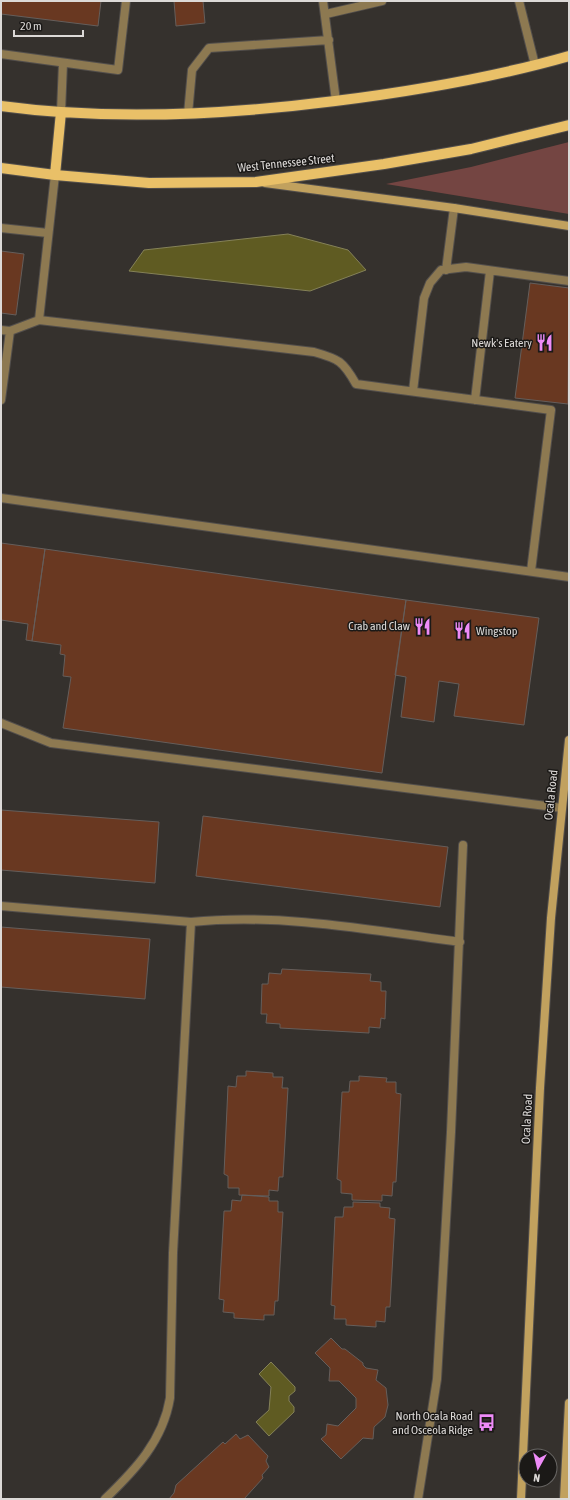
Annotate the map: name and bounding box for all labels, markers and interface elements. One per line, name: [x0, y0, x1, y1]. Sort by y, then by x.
scale bar: [14, 12, 83, 38]
text: 20 m: [20, 19, 42, 33]
street label: West Tennessee Street: [237, 151, 336, 175]
restaurant icon: Newk's Eatery: [535, 333, 555, 353]
place label: Newk's Eatery: [471, 336, 532, 350]
restaurant icon: Crab and Claw: [413, 616, 433, 636]
place label: Crab and Claw: [348, 619, 410, 633]
restaurant icon: Wingstop: [453, 621, 473, 641]
place label: Wingstop: [476, 624, 518, 638]
street label: Ocala Road: [541, 769, 561, 821]
street label: Ocala Road: [519, 1093, 535, 1145]
place label: North Ocala Road and Osceola Ridge: [392, 1409, 473, 1437]
bus stop icon: North Ocala Road and Osceola Ridge: [476, 1413, 496, 1433]
north arrow: [518, 1448, 558, 1488]
text: N: [533, 1472, 541, 1484]

